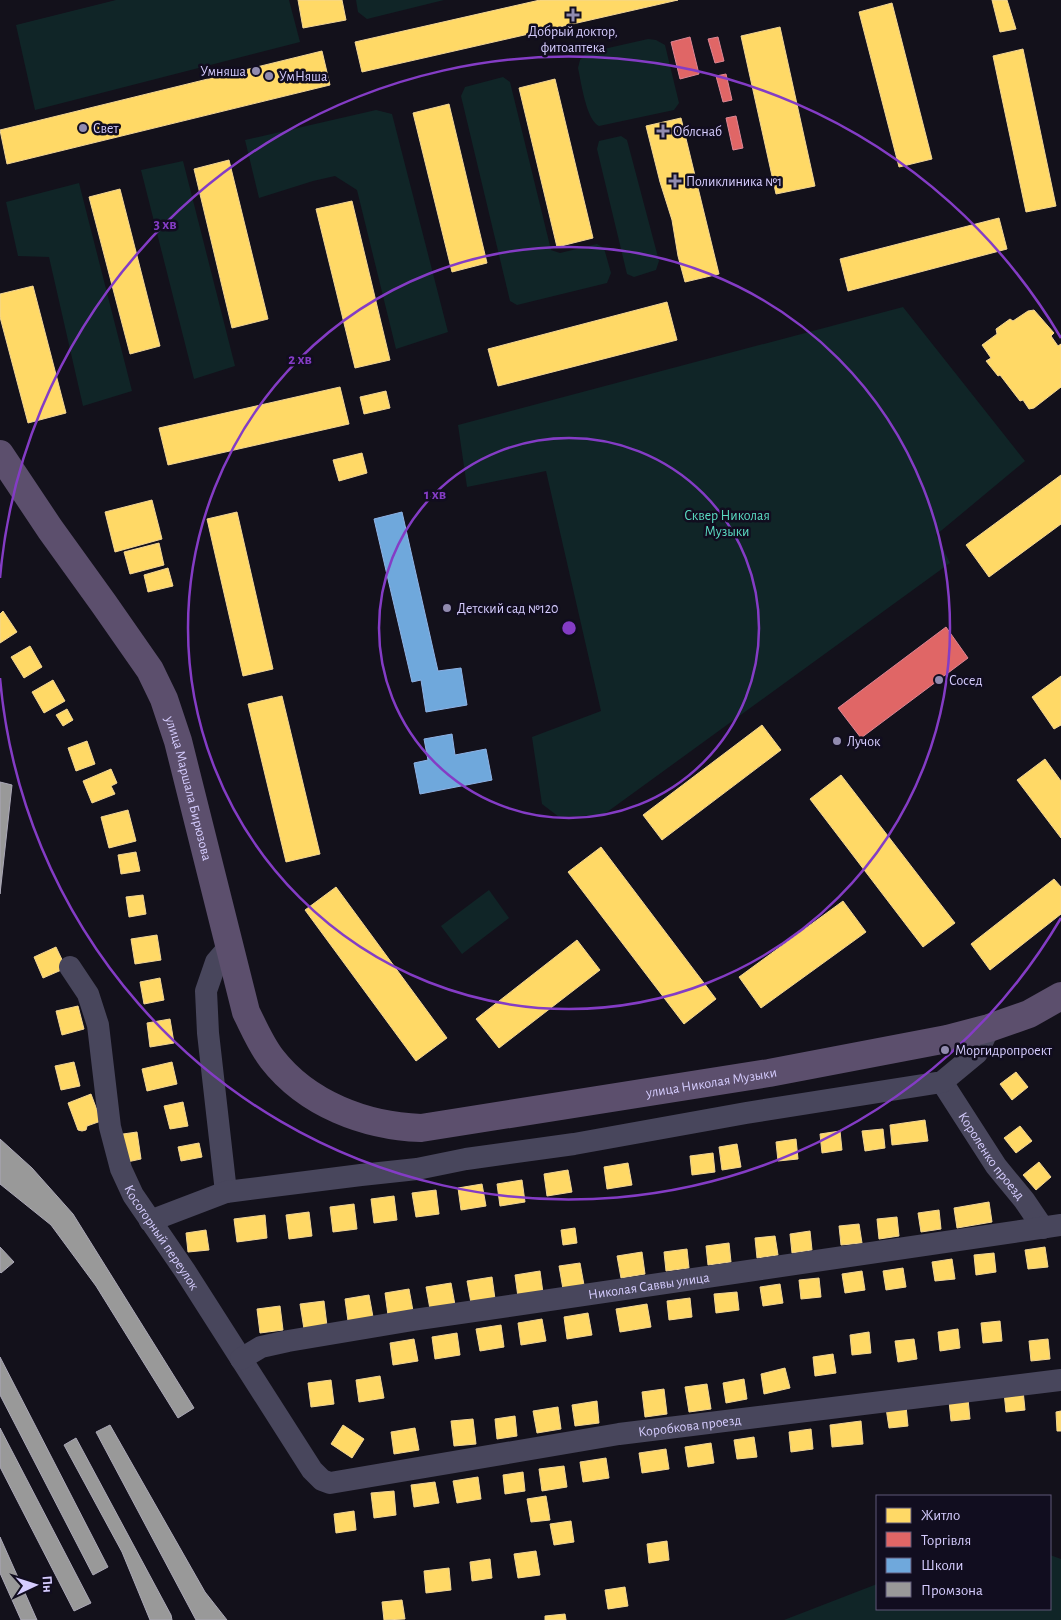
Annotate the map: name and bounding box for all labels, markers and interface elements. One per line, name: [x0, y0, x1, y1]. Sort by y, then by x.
marker: Добрый доктор, фитоаптека: [567, 9, 579, 21]
place label: Добрый доктор, фитоаптека: [528, 25, 618, 55]
place label: Умняша: [200, 65, 247, 79]
marker: Умняша: [250, 65, 262, 77]
marker: УмНяша: [263, 70, 275, 82]
place label: УмНяша: [279, 70, 328, 84]
marker: Свет: [77, 122, 89, 134]
place label: Свет: [93, 122, 120, 136]
marker: Облснаб: [657, 125, 669, 137]
place label: Облснаб: [673, 125, 722, 139]
marker: Поликлиника №1: [668, 174, 682, 188]
place label: Поликлиника №1: [686, 175, 782, 189]
text: 3 хв: [153, 217, 177, 232]
text: 2 хв: [288, 352, 312, 367]
text: 1 хв: [424, 487, 446, 502]
park label: Сквер Николая Музыки: [684, 509, 770, 539]
marker: Детский сад №120: [441, 602, 453, 614]
place label: Детский сад №120: [457, 602, 558, 616]
centre of rings: [560, 619, 578, 637]
marker: Сосед: [933, 674, 945, 686]
place label: Сосед: [949, 674, 983, 688]
street label: улица Маршала Бирюзова: [162, 714, 214, 863]
marker: Лучок: [831, 735, 843, 747]
place label: Лучок: [847, 735, 881, 749]
marker: Моргидропроект: [939, 1044, 951, 1056]
place label: Моргидропроект: [955, 1044, 1053, 1058]
street label: улица Николая Музыки: [644, 1066, 778, 1100]
street label: Короленко проезд: [955, 1110, 1027, 1203]
street label: Косогорный переулок: [121, 1183, 202, 1293]
street label: Николая Саввы улица: [587, 1271, 711, 1302]
street label: Коробкова проезд: [637, 1413, 742, 1440]
legend: [876, 1495, 1051, 1610]
text: Житло: [921, 1508, 960, 1523]
text: Торгівля: [921, 1533, 971, 1548]
text: Школи: [921, 1558, 963, 1573]
north arrow: [10, 1560, 60, 1610]
text: Пн: [39, 1575, 55, 1593]
text: Промзона: [921, 1583, 983, 1598]

